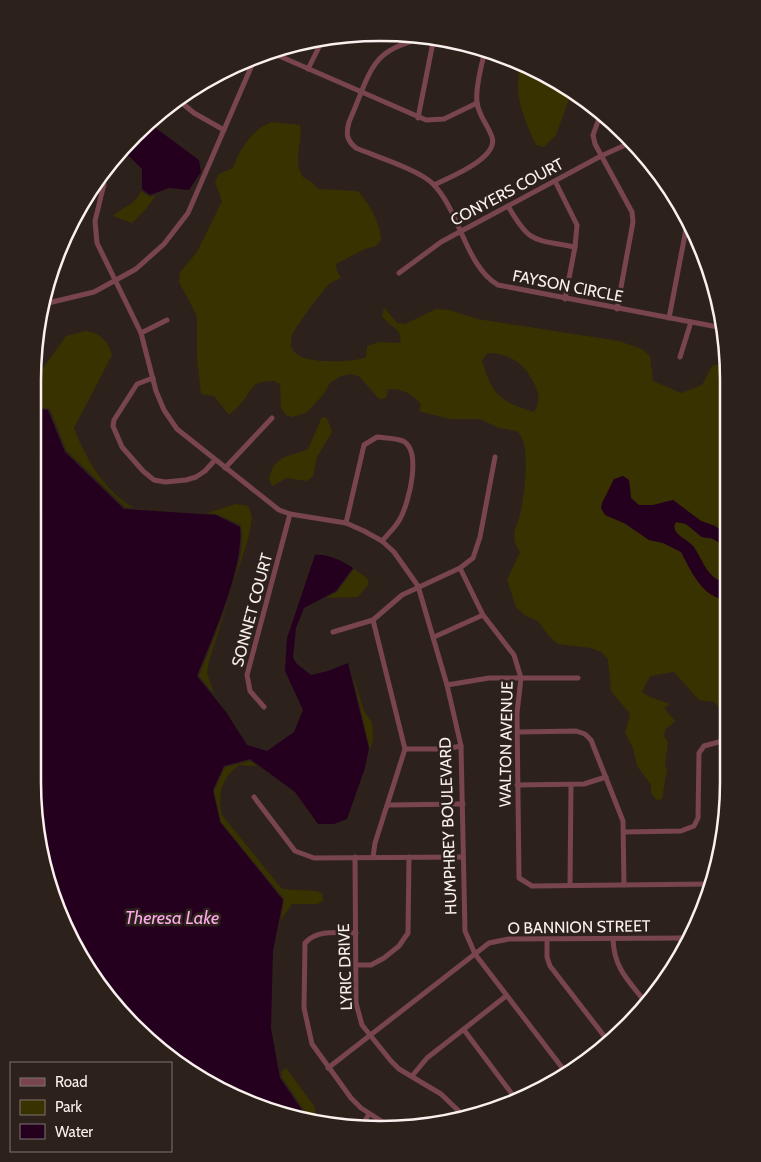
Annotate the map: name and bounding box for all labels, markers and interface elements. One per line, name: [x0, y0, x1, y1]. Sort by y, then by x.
street label: CONYERS COURT: [447, 154, 567, 230]
street label: FAYSON CIRCLE: [511, 266, 625, 306]
street label: SONNET COURT: [228, 551, 276, 669]
street label: WALTON AVENUE: [495, 681, 517, 807]
street label: HUMPHREY BOULEVARD: [435, 737, 461, 915]
water label: Theresa Lake: [125, 907, 219, 929]
street label: O BANNION STREET: [507, 916, 651, 938]
street label: LYRIC DRIVE: [334, 923, 356, 1011]
legend: [10, 1062, 172, 1152]
text: Road: [55, 1073, 88, 1091]
text: Park: [55, 1098, 82, 1116]
text: Water: [55, 1123, 93, 1141]

